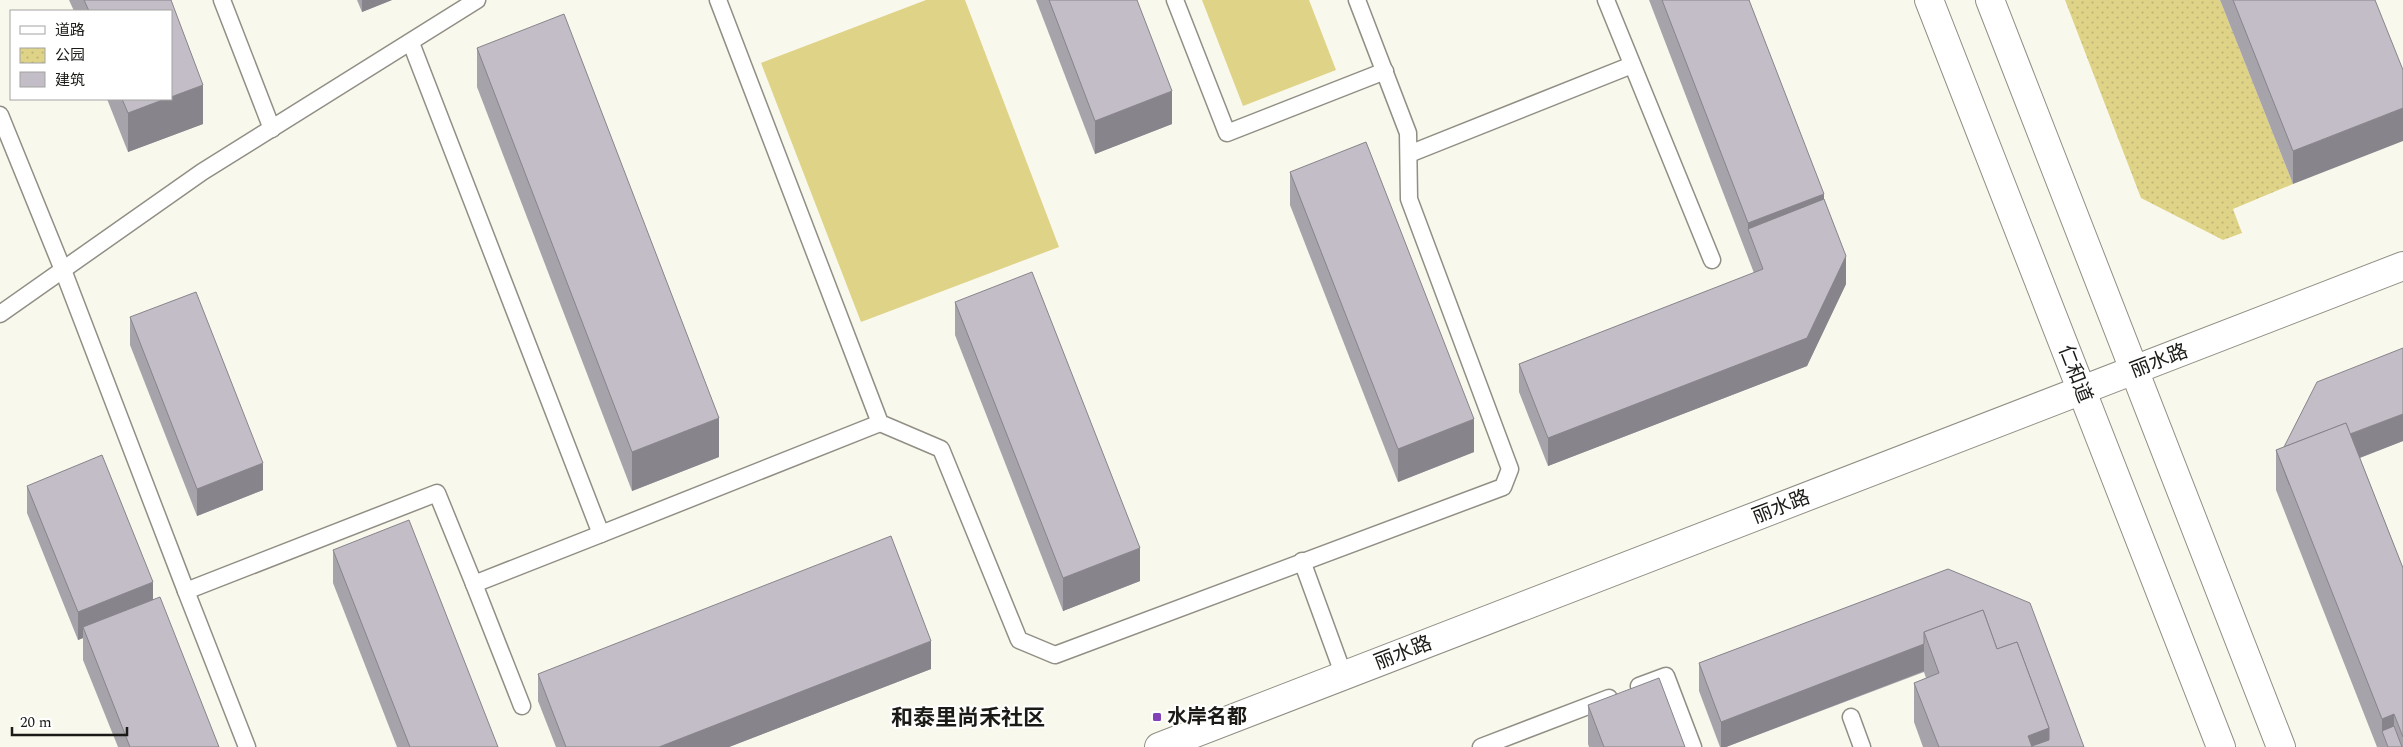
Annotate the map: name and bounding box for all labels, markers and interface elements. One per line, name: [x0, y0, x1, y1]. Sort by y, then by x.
legend: [10, 10, 172, 100]
text: 道路: [55, 19, 85, 42]
text: 公园: [55, 44, 85, 67]
text: 建筑: [55, 69, 85, 92]
street label: 丽水路: [2126, 336, 2192, 386]
street label: 仁和道: [2050, 341, 2100, 407]
street label: 丽水路: [1748, 482, 1814, 532]
street label: 丽水路: [1370, 628, 1436, 678]
district label: 和泰里尚禾社区: [891, 702, 1045, 735]
place label: 水岸名都: [1167, 702, 1247, 732]
scale bar: [12, 704, 128, 736]
text: 20 m: [20, 711, 52, 734]
marker: 水岸名都: [1151, 711, 1163, 723]

